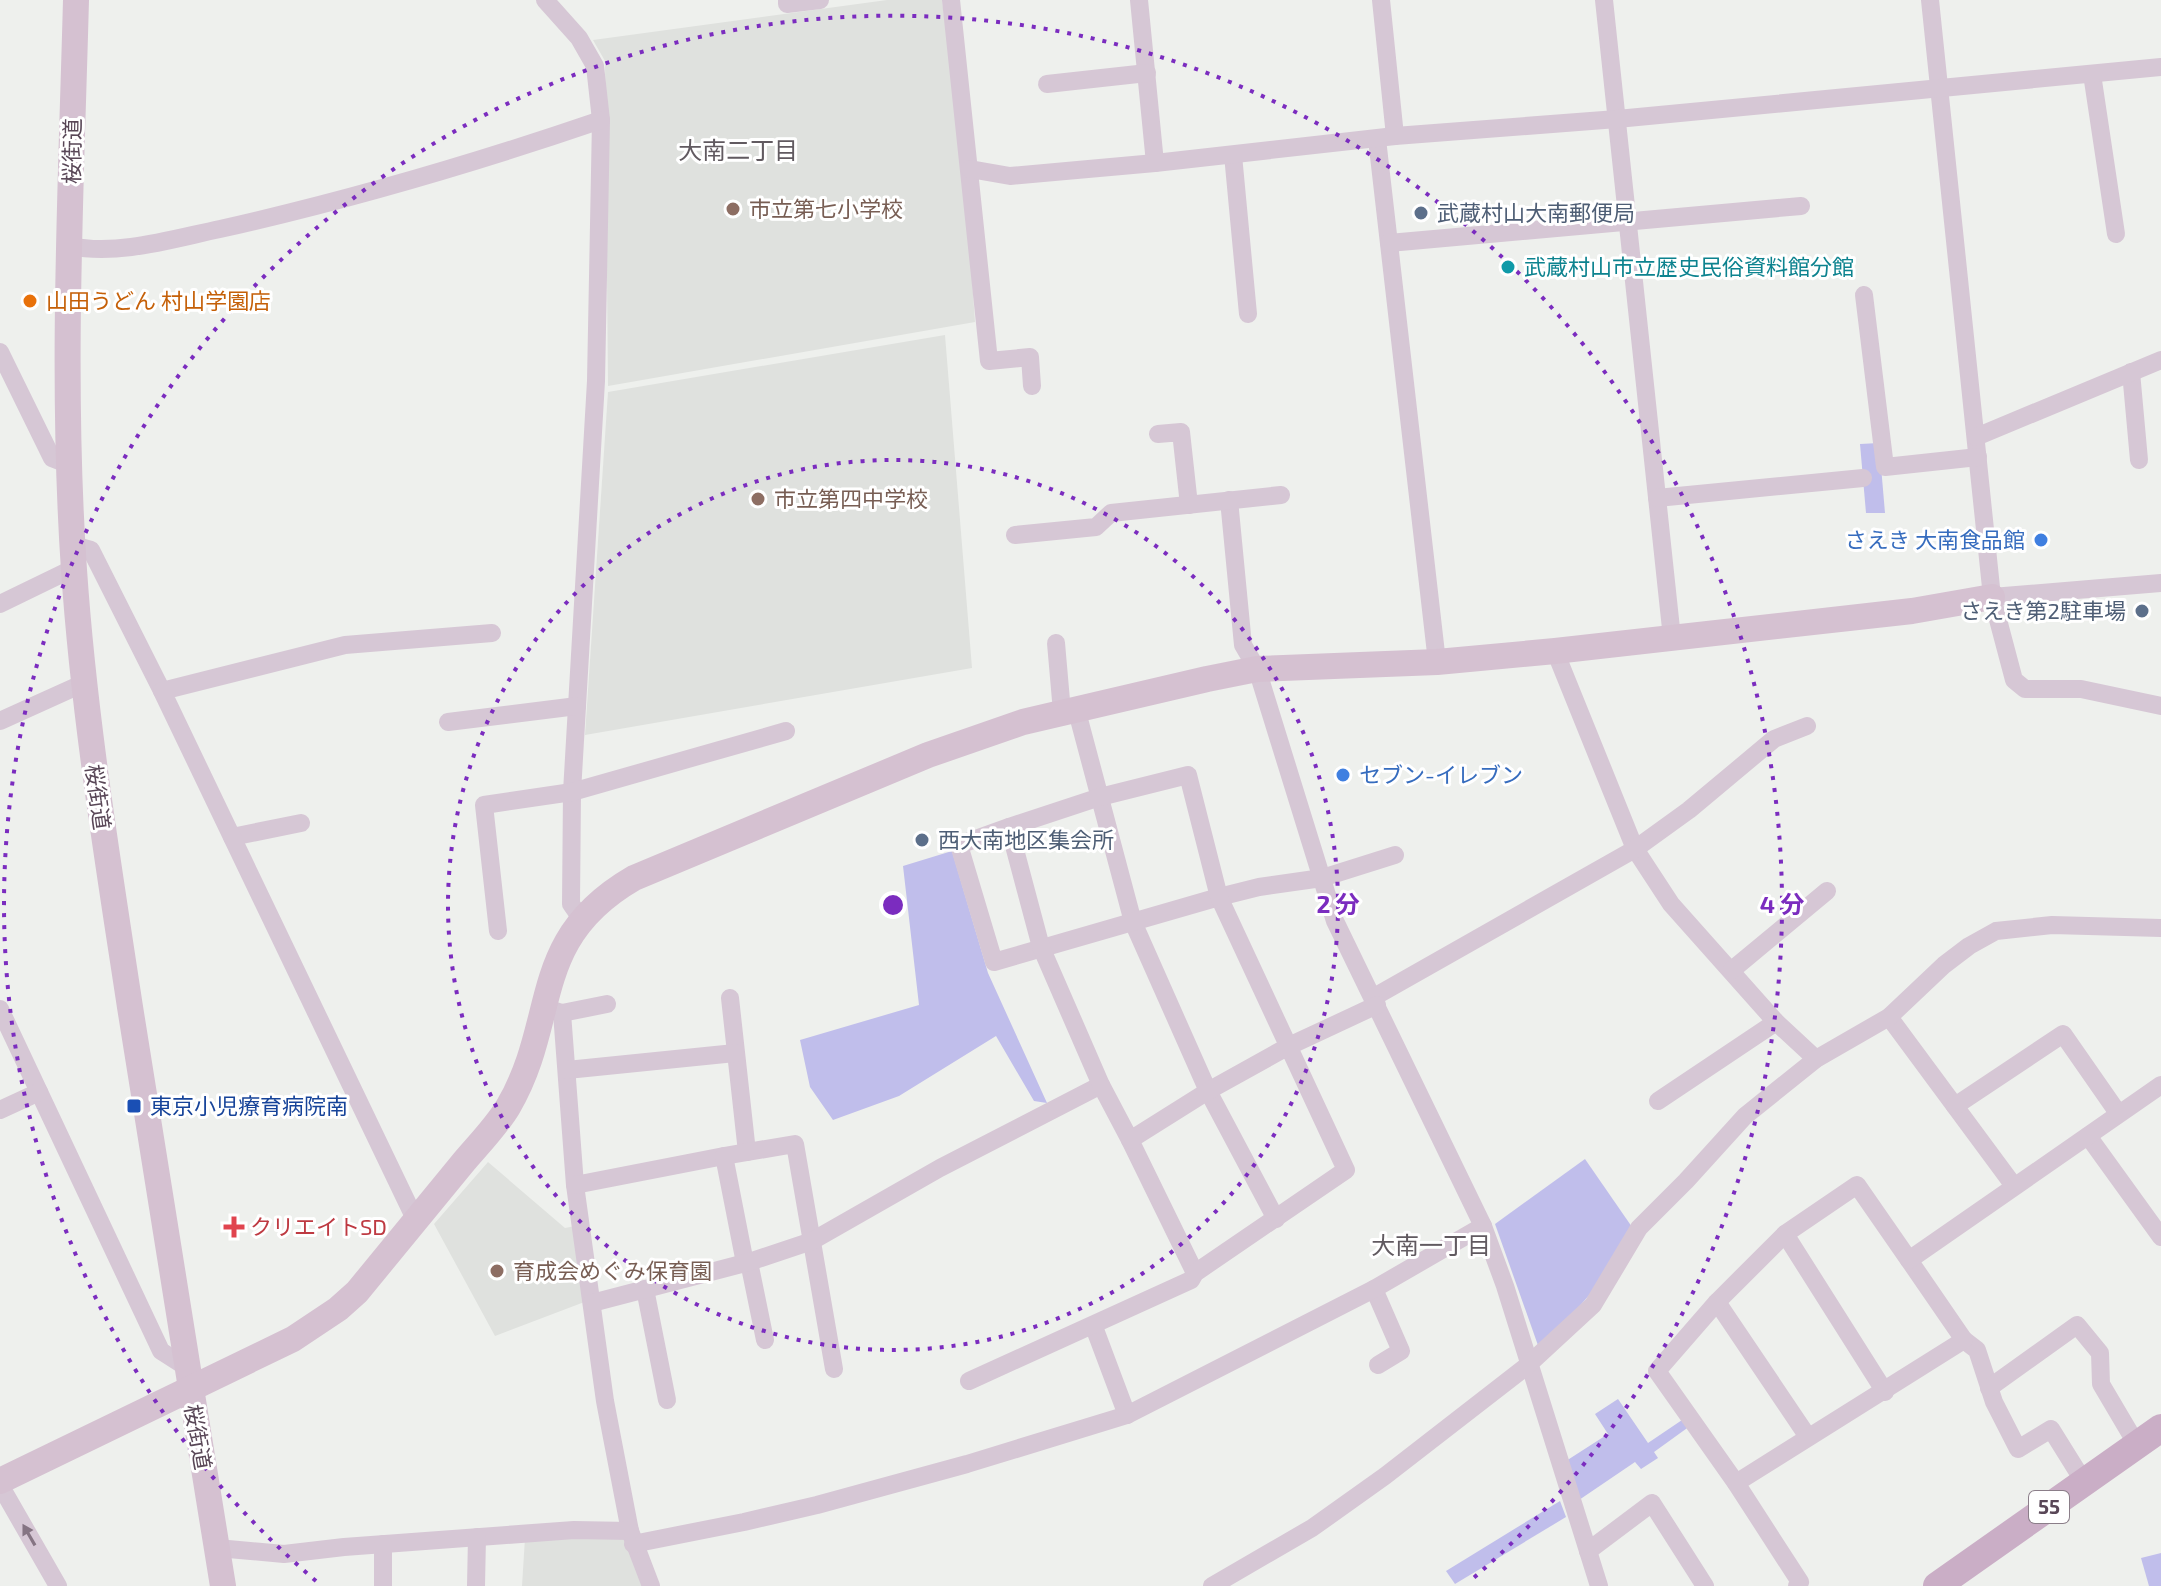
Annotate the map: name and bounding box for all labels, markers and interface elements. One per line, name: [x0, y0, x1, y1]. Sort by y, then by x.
street label: 桜街道: [57, 118, 85, 184]
district label: 大南二丁目: [678, 135, 798, 164]
place label: 市立第七小学校: [749, 195, 903, 221]
place label: 武蔵村山大南郵便局: [1437, 199, 1635, 225]
marker: 市立第七小学校: [724, 200, 742, 218]
marker: 武蔵村山大南郵便局: [1412, 204, 1430, 222]
place label: 武蔵村山市立歴史民俗資料館分館: [1524, 253, 1854, 279]
marker: 武蔵村山市立歴史民俗資料館分館: [1499, 258, 1517, 276]
place label: 山田うどん 村山学園店: [46, 287, 271, 313]
marker: 山田うどん 村山学園店: [21, 292, 39, 310]
place label: 市立第四中学校: [774, 485, 928, 511]
marker: 市立第四中学校: [749, 490, 767, 508]
place label: さえき 大南食品館: [1845, 526, 2025, 552]
marker: さえき 大南食品館: [2032, 531, 2050, 549]
place label: さえき第2駐車場: [1960, 597, 2126, 623]
marker: さえき第2駐車場: [2133, 602, 2151, 620]
place label: セブン-イレブン: [1359, 761, 1523, 787]
street label: 桜街道: [82, 762, 116, 831]
marker: セブン-イレブン: [1334, 766, 1352, 784]
place label: 西大南地区集会所: [938, 826, 1114, 852]
marker: 西大南地区集会所: [913, 831, 931, 849]
text: 2 分: [1316, 889, 1360, 918]
text: 4 分: [1760, 889, 1804, 918]
centre of rings: [879, 891, 907, 919]
place label: 東京小児療育病院南: [150, 1092, 348, 1118]
marker: 東京小児療育病院南: [125, 1097, 143, 1115]
place label: クリエイトSD: [250, 1213, 387, 1239]
marker: クリエイトSD: [225, 1218, 243, 1236]
district label: 大南一丁目: [1371, 1230, 1491, 1259]
place label: 育成会めぐみ保育園: [513, 1257, 712, 1283]
marker: 育成会めぐみ保育園: [488, 1262, 506, 1280]
street label: 桜街道: [180, 1402, 218, 1472]
road number: 55: [2029, 1491, 2069, 1523]
one-way arrow: [22, 1524, 36, 1547]

